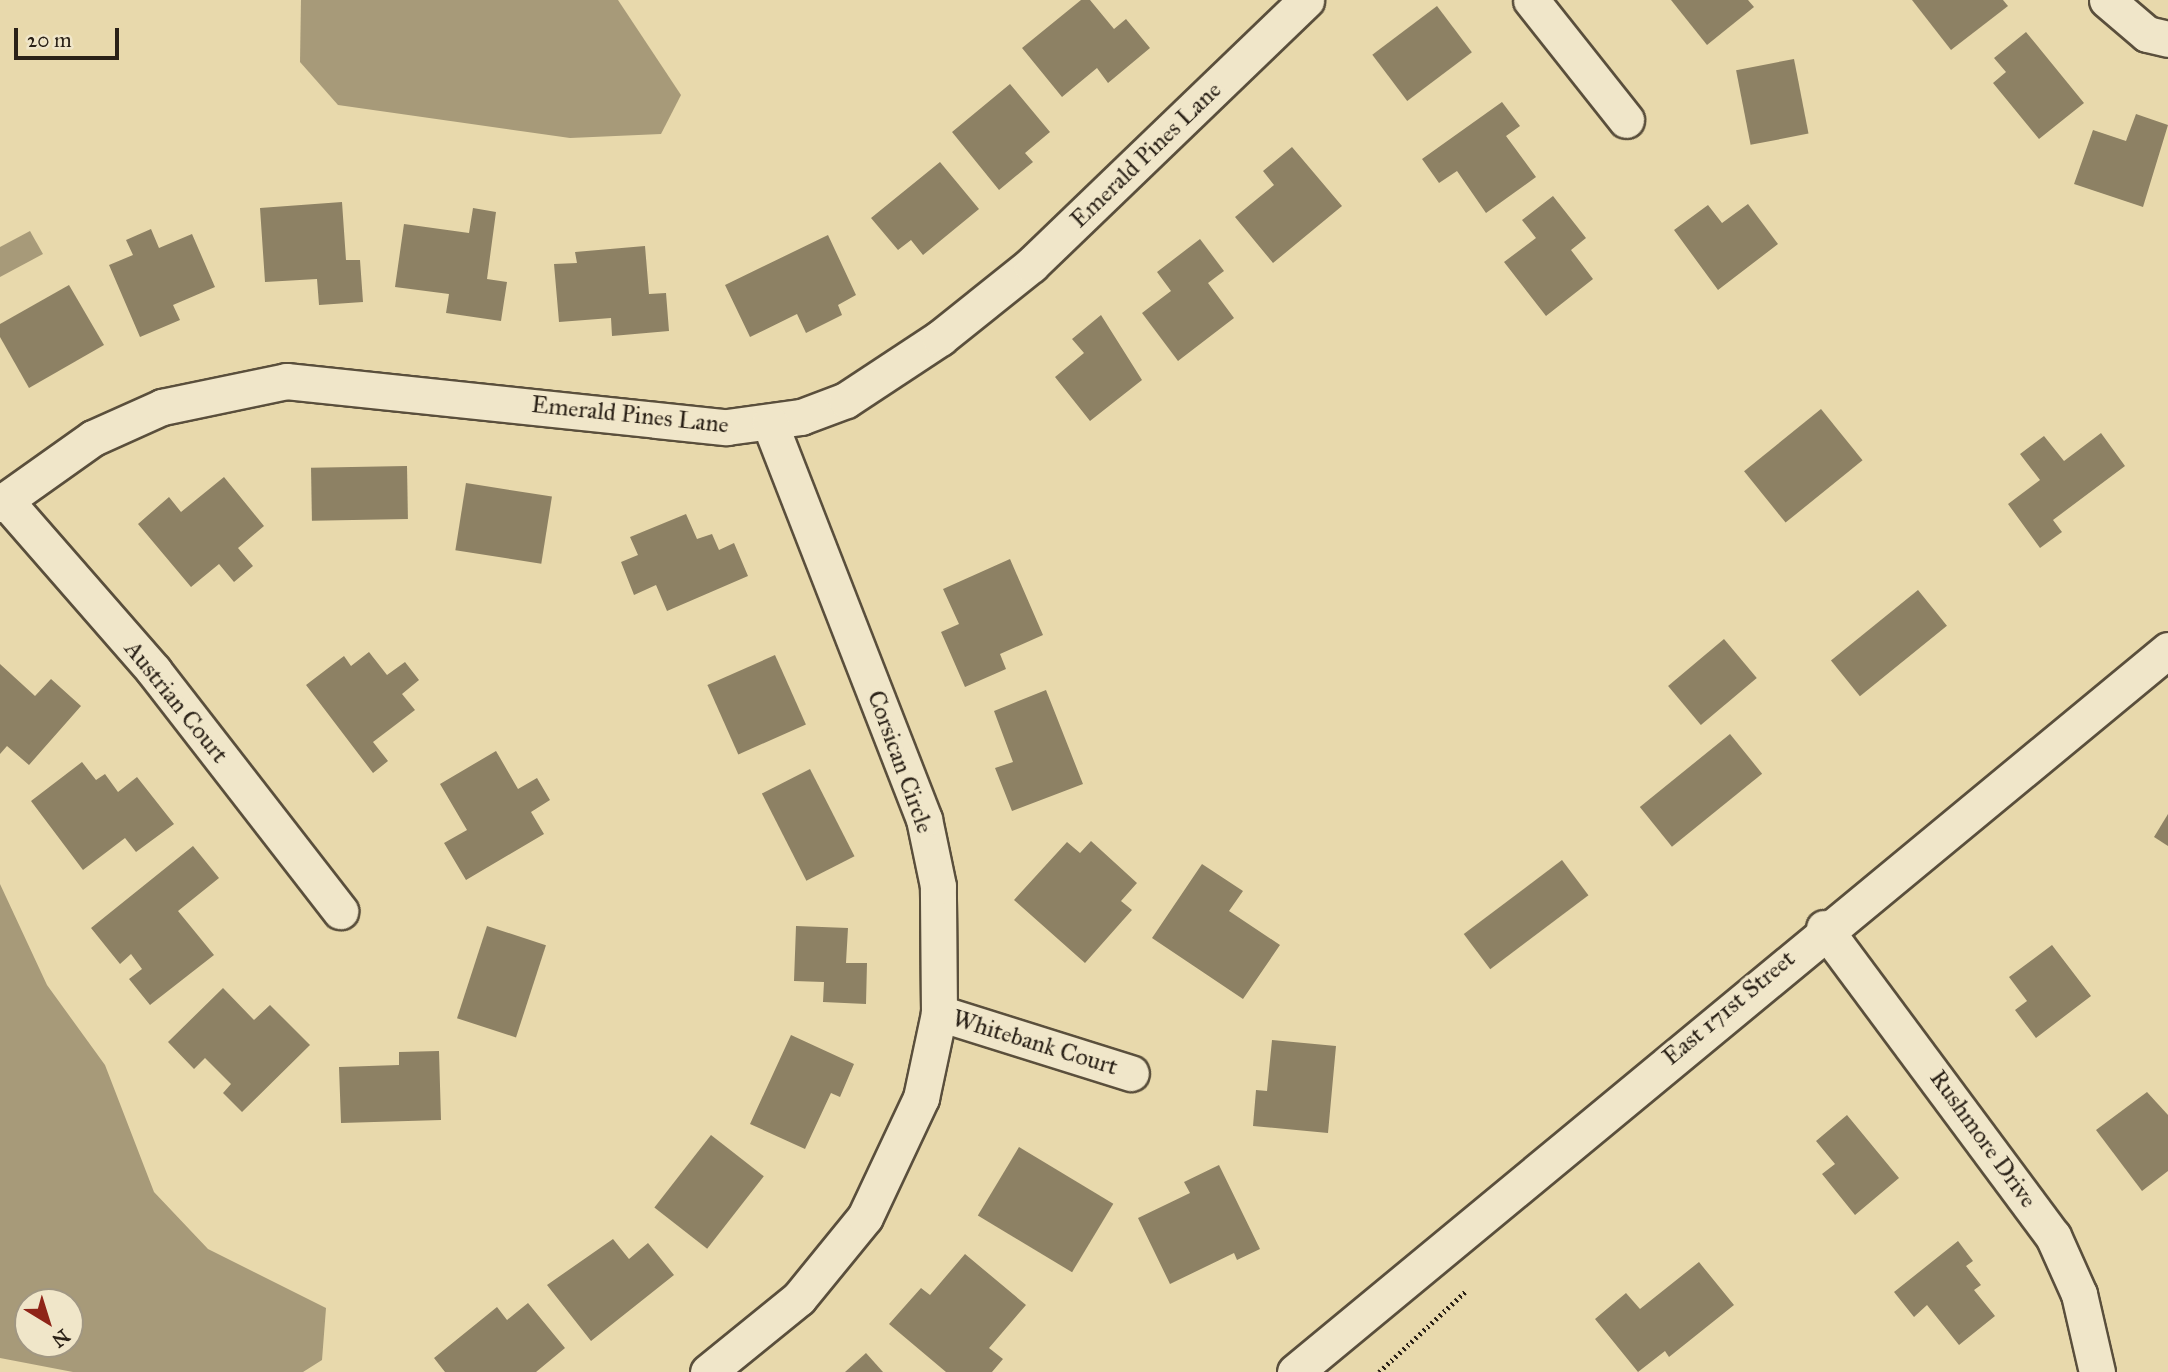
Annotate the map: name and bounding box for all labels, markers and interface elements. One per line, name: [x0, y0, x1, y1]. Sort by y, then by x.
scale bar: [18, 14, 122, 58]
text: 20 m: [27, 27, 72, 53]
street label: Emerald Pines Lane: [1065, 76, 1227, 234]
street label: Emerald Pines Lane: [530, 390, 730, 440]
street label: Austrian Court: [118, 635, 234, 769]
street label: Corsican Circle: [861, 687, 939, 837]
street label: East 171st Street: [1657, 944, 1801, 1072]
street label: Whitebank Court: [949, 1004, 1121, 1082]
street label: Rushmore Drive: [1923, 1064, 2043, 1214]
north arrow: [14, 1288, 84, 1358]
text: N: [48, 1324, 74, 1352]

